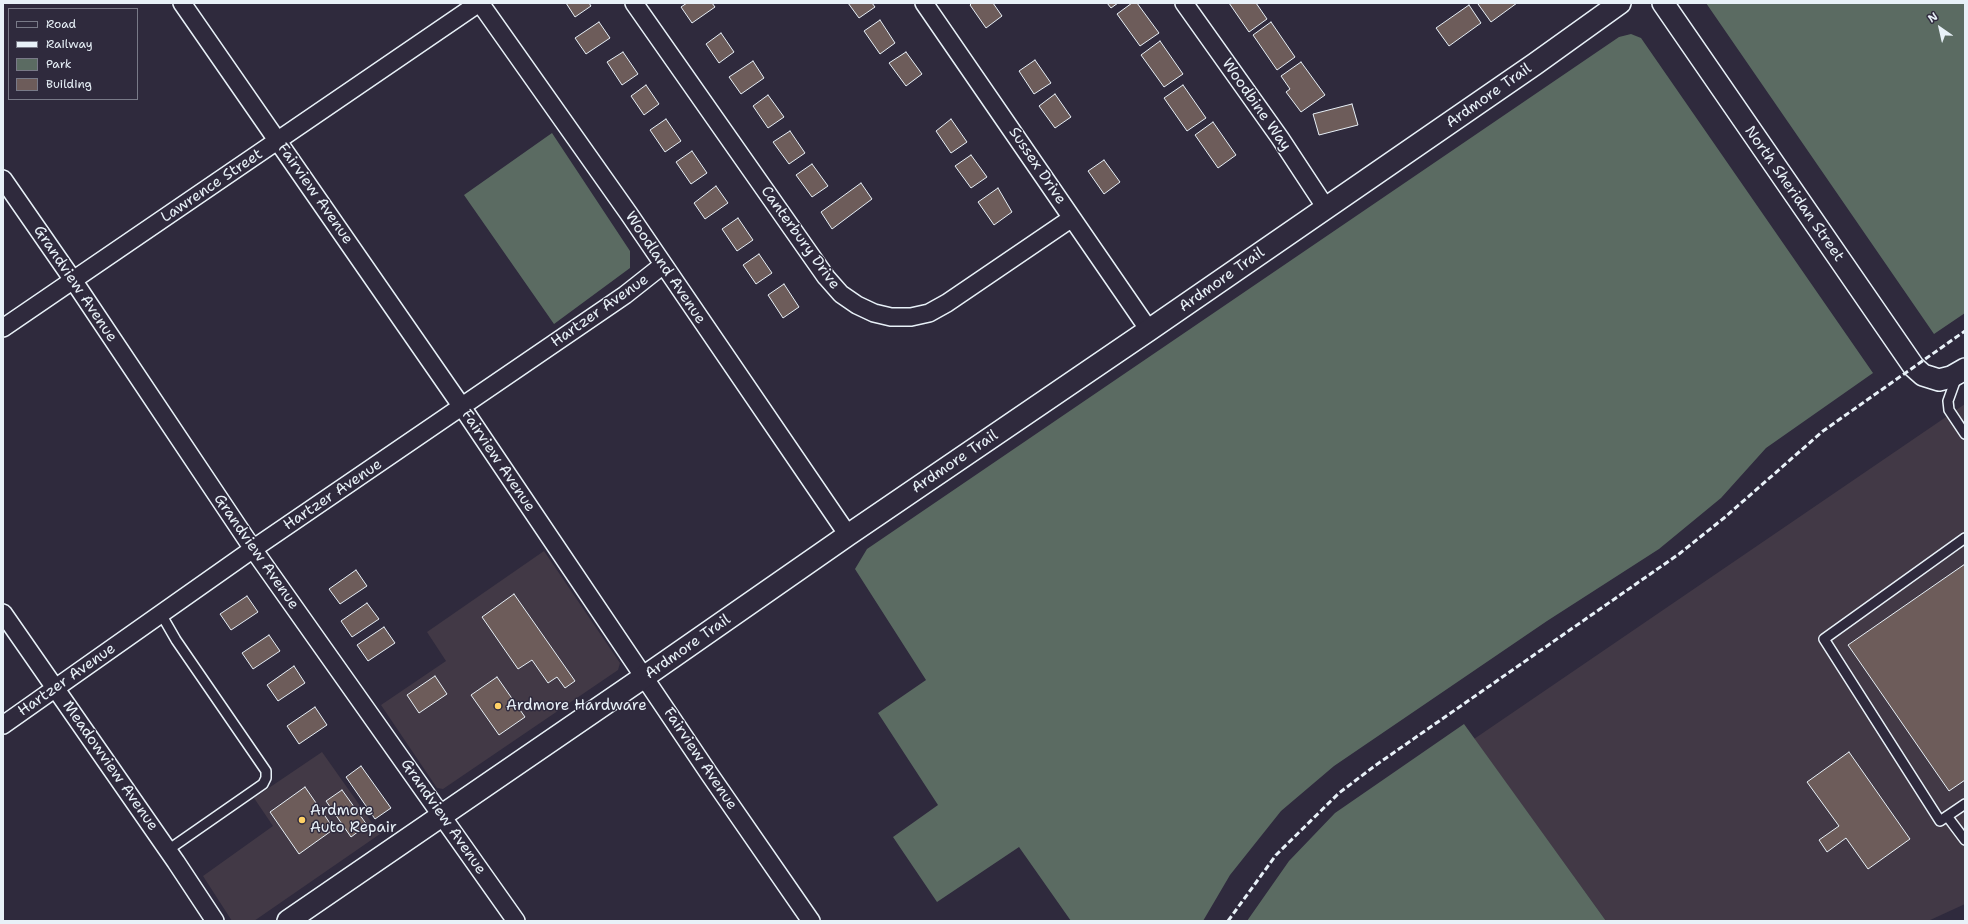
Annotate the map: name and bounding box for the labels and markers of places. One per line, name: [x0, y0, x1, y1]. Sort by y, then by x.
place label: Ardmore Hardware: [506, 697, 647, 715]
marker: Ardmore Hardware: [493, 701, 503, 711]
place label: Ardmore Auto Repair: [310, 802, 397, 837]
marker: Ardmore Auto Repair: [297, 815, 307, 825]

